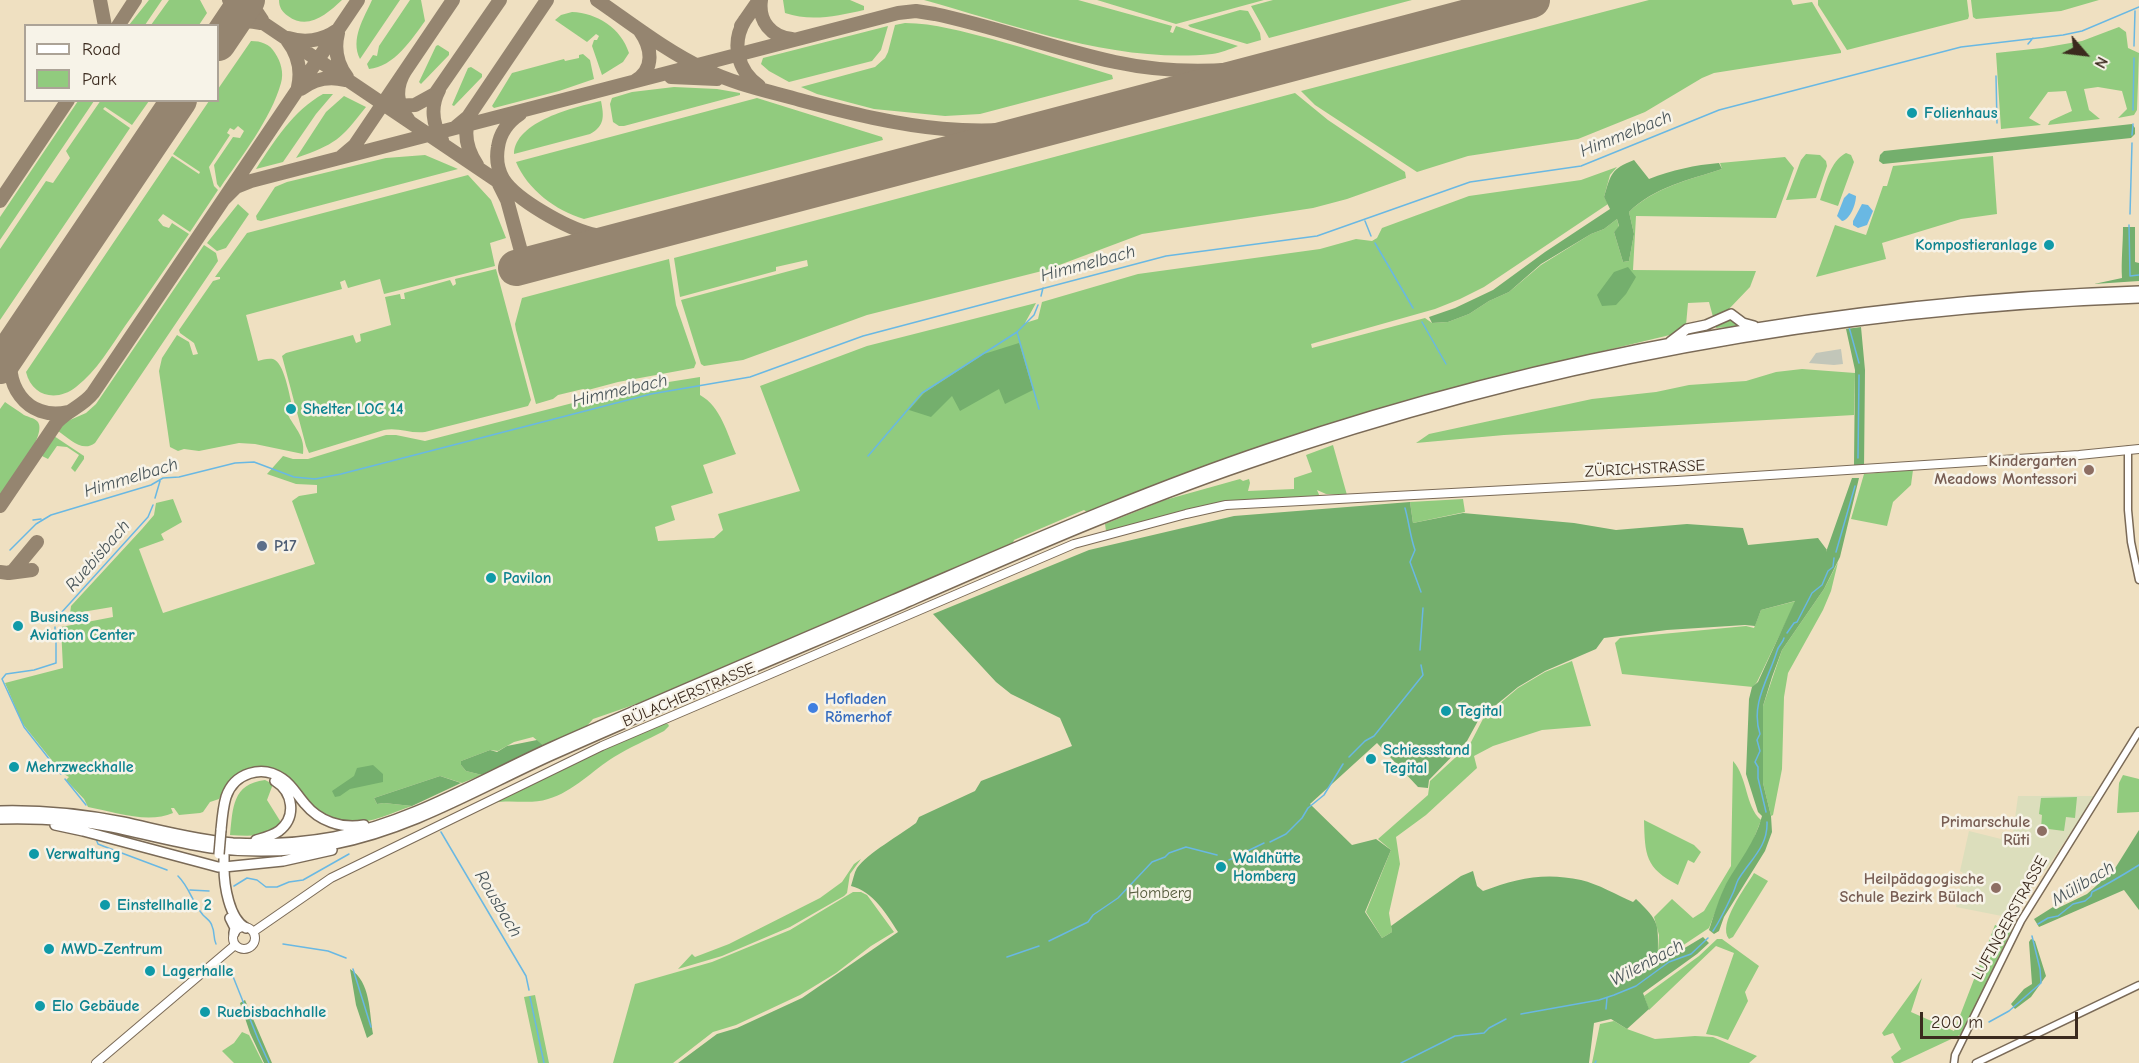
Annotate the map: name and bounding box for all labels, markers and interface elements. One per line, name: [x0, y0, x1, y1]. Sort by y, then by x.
legend: [24, 24, 219, 102]
north arrow: [2055, 24, 2115, 84]
text: Road: [82, 39, 121, 60]
text: N: [2090, 54, 2111, 71]
text: Park: [82, 69, 116, 90]
place label: Folienhaus: [1924, 103, 1997, 123]
water label: Himmelbach: [1577, 106, 1675, 162]
marker: Folienhaus: [1905, 106, 1919, 120]
place label: Kompostieranlage: [1915, 235, 2037, 255]
marker: Kompostieranlage: [2042, 238, 2056, 252]
water label: Himmelbach: [1038, 241, 1138, 287]
water label: Himmelbach: [570, 370, 670, 412]
place label: Shelter LOC 14: [303, 399, 403, 419]
marker: Shelter LOC 14: [284, 402, 298, 416]
place label: Kindergarten Meadows Montessori: [1934, 451, 2077, 489]
water label: Himmelbach: [81, 453, 181, 503]
street label: ZÜRICHSTRASSE: [1584, 456, 1706, 482]
marker: Kindergarten Meadows Montessori: [2082, 463, 2096, 477]
water label: Ruebisbach: [61, 516, 135, 596]
place label: P17: [274, 536, 296, 556]
marker: P17: [255, 539, 269, 553]
place label: Pavilon: [503, 568, 551, 588]
marker: Pavilon: [484, 571, 498, 585]
place label: Business Aviation Center: [30, 607, 135, 645]
marker: Business Aviation Center: [11, 619, 25, 633]
street label: BÜLACHERSTRASSE: [620, 658, 758, 732]
place label: Hofladen Römerhof: [825, 689, 891, 727]
marker: Hofladen Römerhof: [806, 701, 820, 715]
place label: Tegital: [1458, 701, 1502, 721]
marker: Tegital: [1439, 704, 1453, 718]
place label: Schiessstand Tegital: [1383, 740, 1470, 778]
marker: Schiessstand Tegital: [1364, 752, 1378, 766]
place label: Mehrzweckhalle: [26, 757, 134, 777]
marker: Mehrzweckhalle: [7, 760, 21, 774]
place label: Primarschule Rüti: [1941, 812, 2030, 850]
marker: Primarschule Rüti: [2035, 824, 2049, 838]
place label: Verwaltung: [46, 844, 121, 864]
marker: Verwaltung: [27, 847, 41, 861]
place label: Waldhütte Homberg: [1233, 848, 1301, 886]
street label: LUFINGERSTRASSE: [1968, 853, 2052, 983]
water label: Mülibach: [2047, 857, 2119, 911]
marker: Waldhütte Homberg: [1214, 860, 1228, 874]
water label: Rousbach: [470, 867, 526, 941]
place label: Heilpädagogische Schule Bezirk Bülach: [1839, 869, 1984, 907]
marker: Heilpädagogische Schule Bezirk Bülach: [1989, 881, 2003, 895]
park label: Homberg: [1128, 883, 1192, 903]
place label: Einstellhalle 2: [117, 895, 212, 915]
marker: Einstellhalle 2: [98, 898, 112, 912]
water label: Wilenbach: [1607, 935, 1687, 991]
place label: MWD-Zentrum: [61, 939, 162, 959]
marker: MWD-Zentrum: [42, 942, 56, 956]
place label: Lagerhalle: [162, 961, 233, 981]
marker: Lagerhalle: [143, 964, 157, 978]
place label: Elo Gebäude: [52, 996, 139, 1016]
marker: Elo Gebäude: [33, 999, 47, 1013]
scale bar: [1923, 1000, 2080, 1038]
place label: Ruebisbachhalle: [217, 1002, 326, 1022]
marker: Ruebisbachhalle: [198, 1005, 212, 1019]
text: 200 m: [1931, 1012, 1983, 1033]

